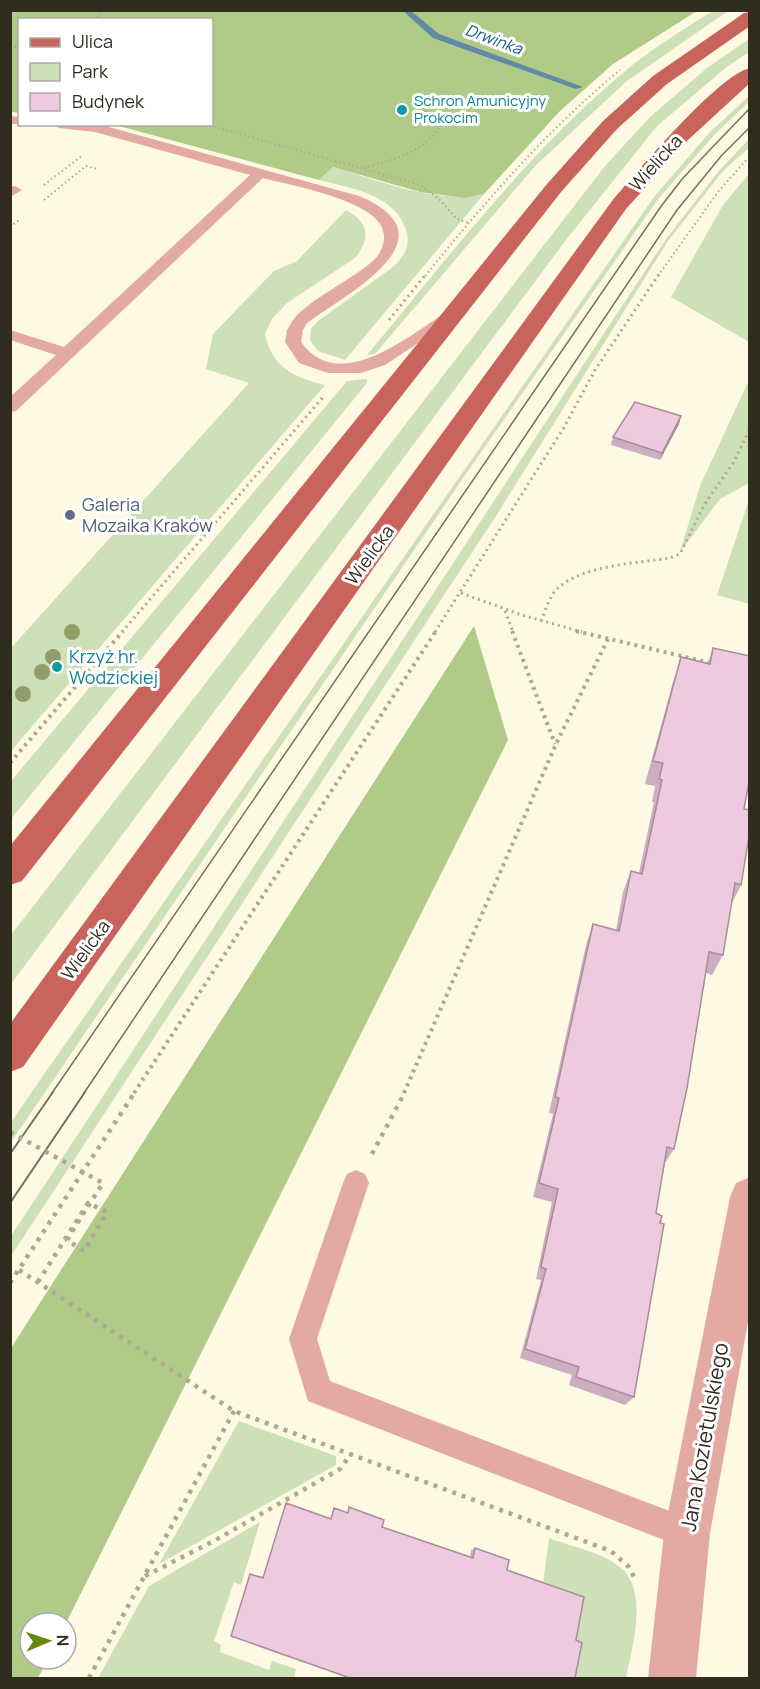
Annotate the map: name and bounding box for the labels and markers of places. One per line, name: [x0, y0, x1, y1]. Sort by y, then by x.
place label: Schron Amunicyjny Prokocim: [414, 90, 546, 128]
marker: Schron Amunicyjny Prokocim: [395, 103, 409, 117]
place label: Galeria Mozaika Kraków: [82, 492, 213, 537]
marker: Galeria Mozaika Kraków: [63, 508, 77, 522]
place label: Krzyż hr. Wodzickiej: [69, 644, 158, 689]
marker: Krzyż hr. Wodzickiej: [50, 660, 64, 674]

